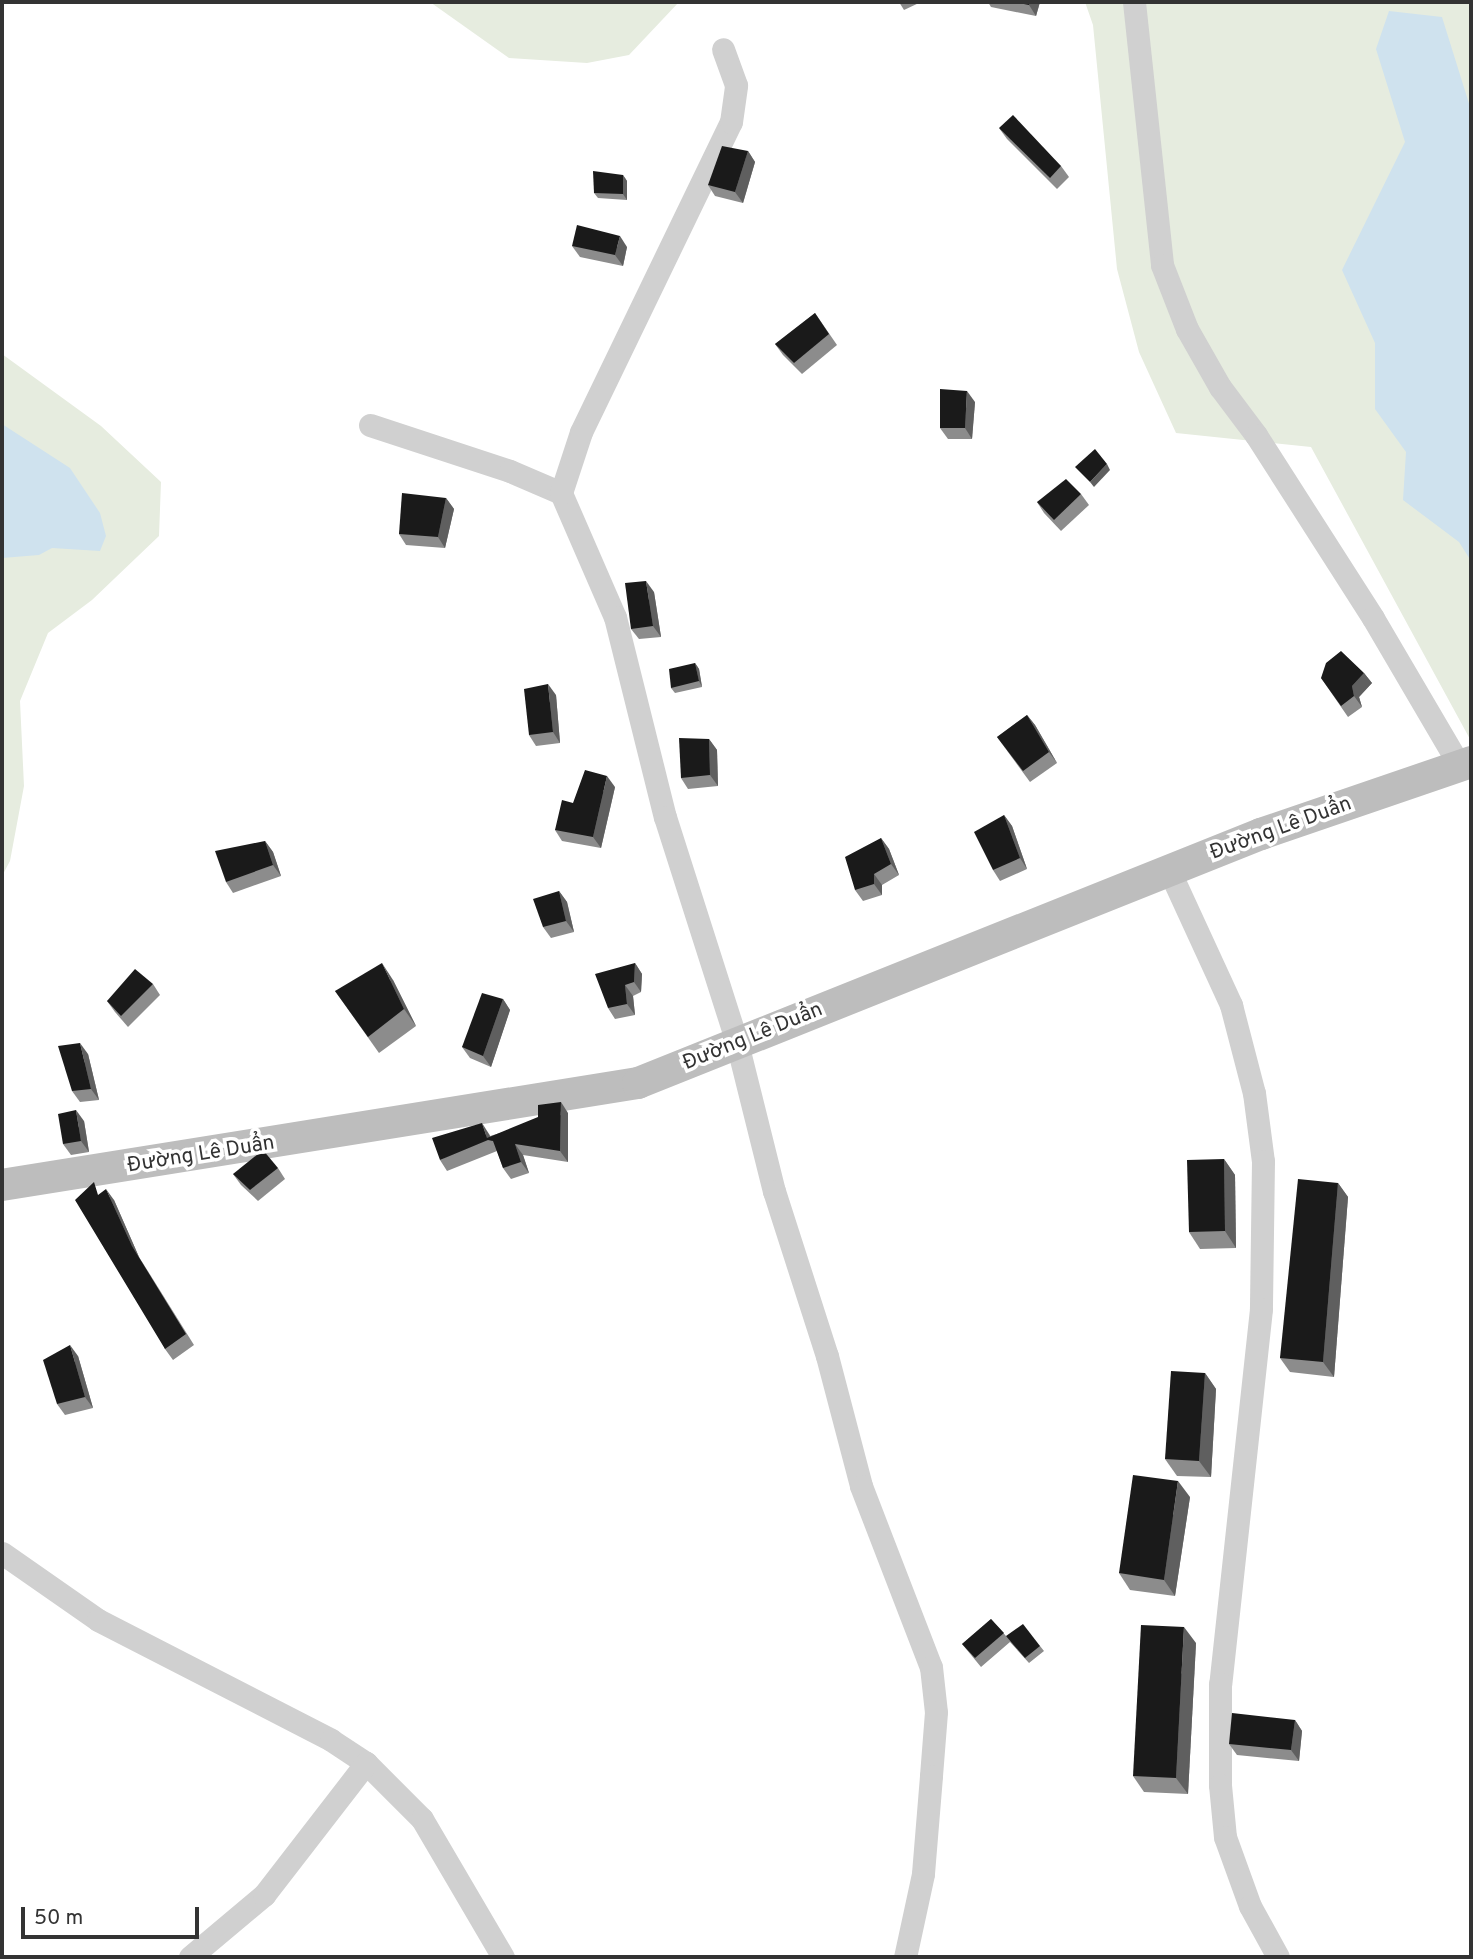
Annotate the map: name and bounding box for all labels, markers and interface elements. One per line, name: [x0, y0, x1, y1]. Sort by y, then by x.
street label: Đường Lê Duẩn: [1207, 792, 1355, 866]
street label: Đường Lê Duẩn: [679, 997, 827, 1077]
street label: Đường Lê Duẩn: [126, 1131, 276, 1179]
scale bar: [24, 1892, 203, 1936]
text: 50 m: [34, 1905, 83, 1932]

